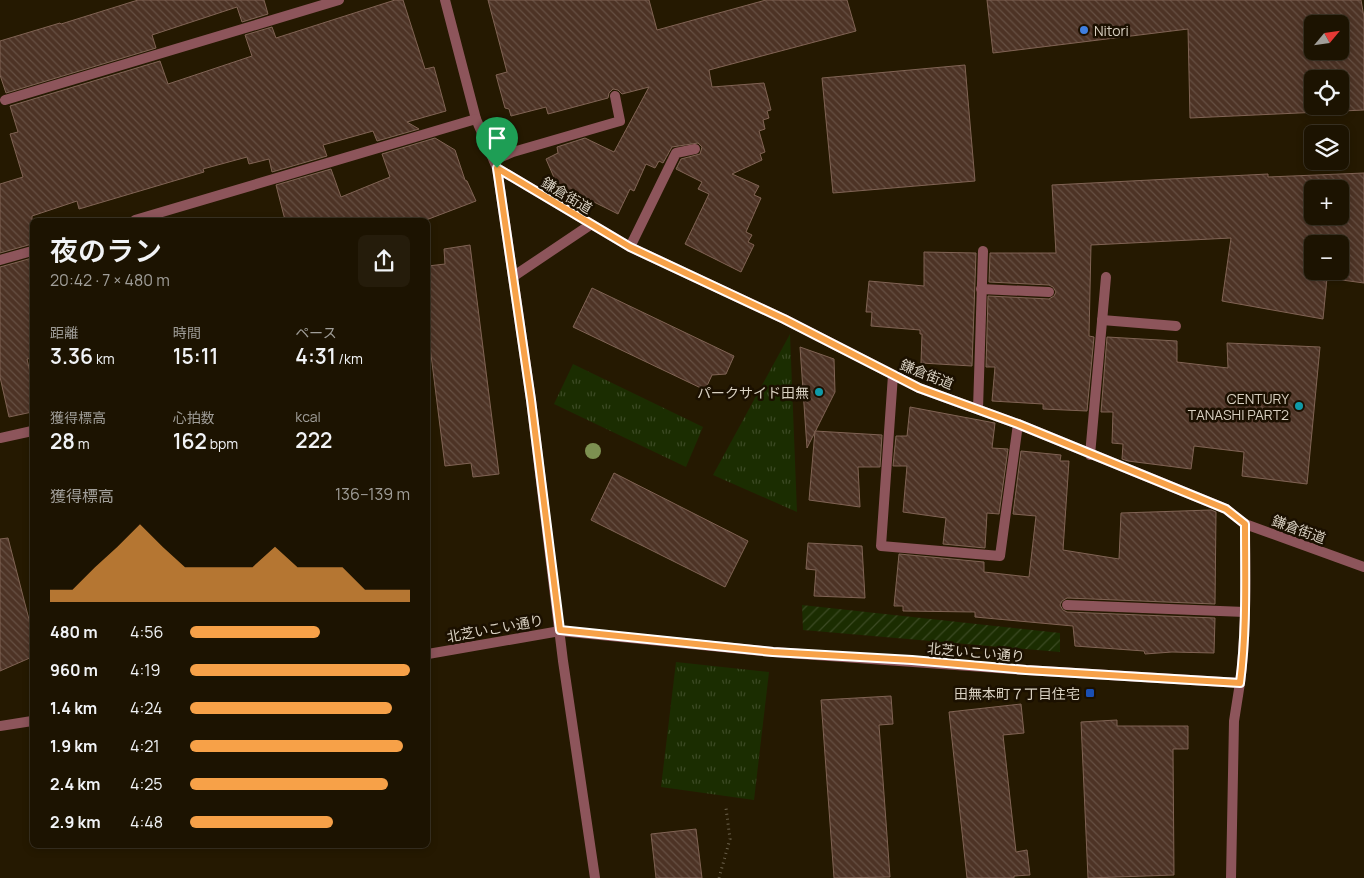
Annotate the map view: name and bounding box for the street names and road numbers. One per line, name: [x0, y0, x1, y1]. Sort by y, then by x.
street label: 鎌倉街道: [538, 172, 596, 218]
street label: 鎌倉街道: [897, 355, 957, 393]
street label: 鎌倉街道: [1269, 510, 1329, 548]
street label: 北芝いこい通り: [445, 610, 545, 646]
street label: 北芝いこい通り: [926, 638, 1026, 666]

